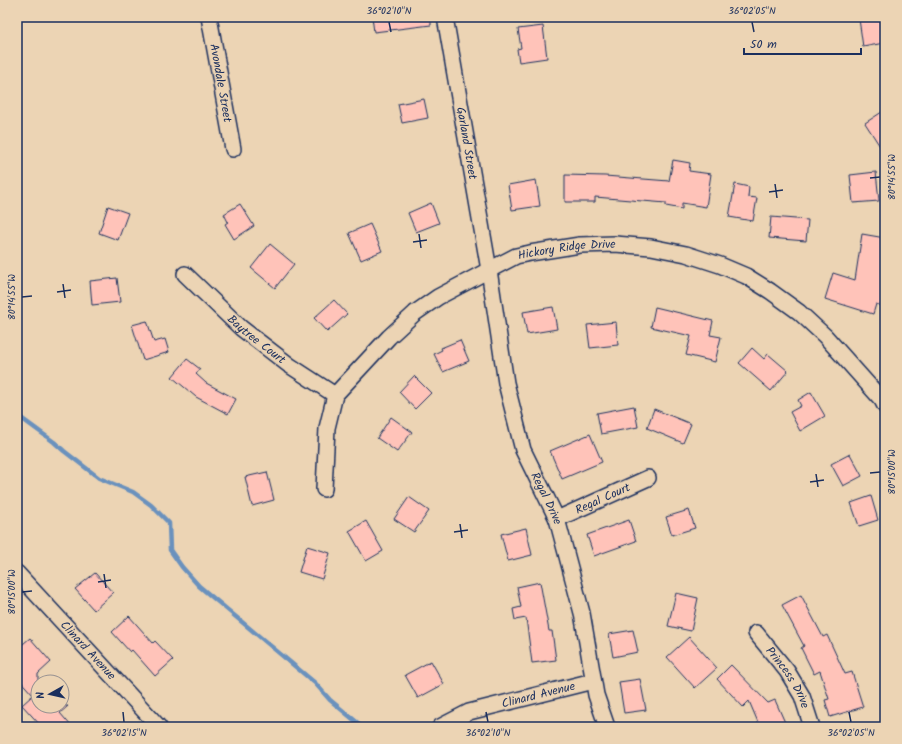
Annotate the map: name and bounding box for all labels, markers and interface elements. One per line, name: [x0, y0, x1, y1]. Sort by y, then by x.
text: 36°02'10"N: [366, 3, 412, 19]
text: 36°02'05"N: [728, 3, 776, 19]
scale bar: [744, 30, 861, 56]
text: 50 m: [750, 35, 777, 54]
street label: Avondale Street: [204, 42, 237, 124]
street label: Garland Street: [451, 105, 482, 181]
text: 80°14'55"W: [884, 154, 900, 200]
street label: Hickory Ridge Drive: [516, 235, 616, 265]
text: 80°14'55"W: [4, 274, 20, 320]
street label: Baytree Court: [223, 310, 290, 369]
text: 80°15'00"W: [884, 449, 900, 495]
street label: Regal Drive: [525, 469, 567, 527]
street label: Regal Court: [572, 478, 634, 520]
text: 80°15'00"W: [4, 569, 20, 615]
street label: Clinard Avenue: [55, 616, 121, 685]
street label: Princess Drive: [761, 643, 814, 711]
north arrow: [30, 674, 70, 714]
street label: Clinard Avenue: [500, 677, 578, 714]
text: N: [32, 691, 50, 700]
text: 36°02'15"N: [101, 725, 147, 741]
text: 36°02'10"N: [465, 725, 511, 741]
text: 36°02'05"N: [827, 725, 875, 741]

